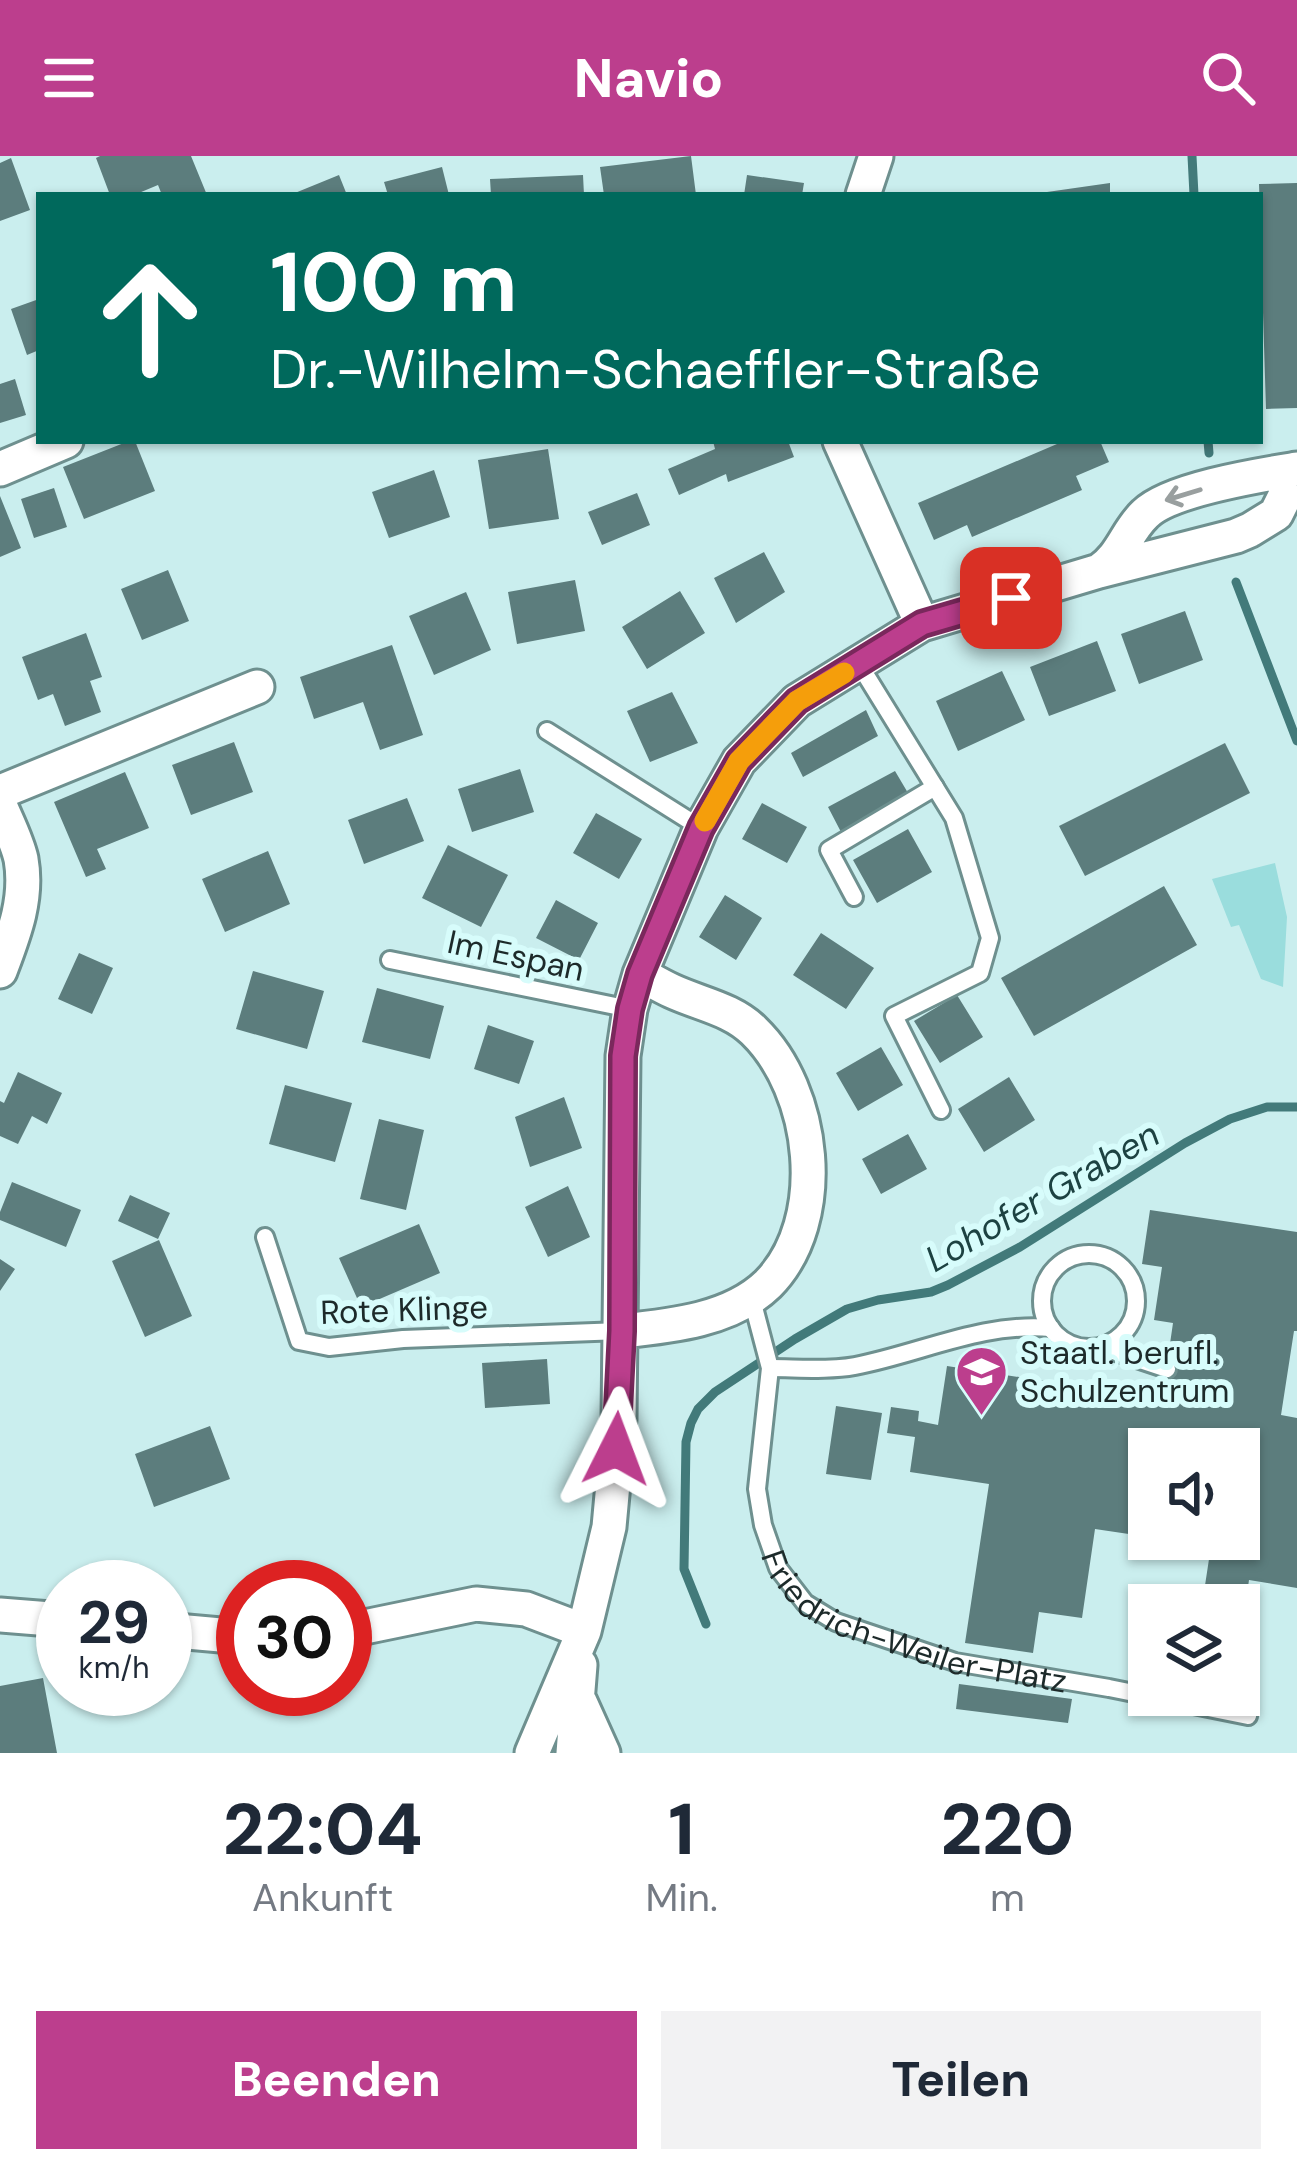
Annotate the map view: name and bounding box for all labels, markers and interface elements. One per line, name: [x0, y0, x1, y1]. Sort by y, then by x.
text: Navio: [574, 43, 723, 114]
icon: menu: [36, 45, 102, 111]
icon: search: [1195, 45, 1261, 111]
text: 100 m: [270, 228, 518, 337]
icon: ahead: [72, 240, 228, 396]
text: Dr.-Wilhelm-Schaeffler-Straße: [270, 334, 1041, 405]
one-way arrow: [1165, 486, 1203, 508]
pin: [960, 547, 1062, 649]
icon: arrive: [978, 565, 1044, 631]
street label: Im Espan: [444, 920, 588, 991]
water label: Lohofer Graben: [917, 1110, 1168, 1282]
street label: Rote Klinge: [320, 1285, 488, 1334]
place label: Staatl. berufl. Schulzentrum: [1020, 1331, 1230, 1412]
school or university icon: Staatl. berufl. Schulzentrum: [953, 1343, 1009, 1417]
position arrow: [553, 1386, 679, 1512]
map controls: [1128, 1428, 1260, 1716]
button: sound: [1128, 1428, 1260, 1560]
street label: Friedrich-Weiler-Platz: [751, 1544, 1070, 1703]
speed limit sign: 30: [216, 1560, 372, 1716]
text: 29: [78, 1583, 150, 1662]
button: layers: [1128, 1584, 1260, 1716]
text: km/h: [79, 1648, 149, 1687]
text: 22:04: [223, 1783, 423, 1876]
text: 1: [668, 1783, 695, 1876]
text: 220: [940, 1783, 1074, 1876]
text: Ankunft: [252, 1872, 393, 1923]
text: Min.: [645, 1872, 718, 1923]
text: m: [990, 1872, 1025, 1923]
button: Beenden: [36, 2011, 637, 2149]
button: Teilen: [661, 2011, 1261, 2149]

